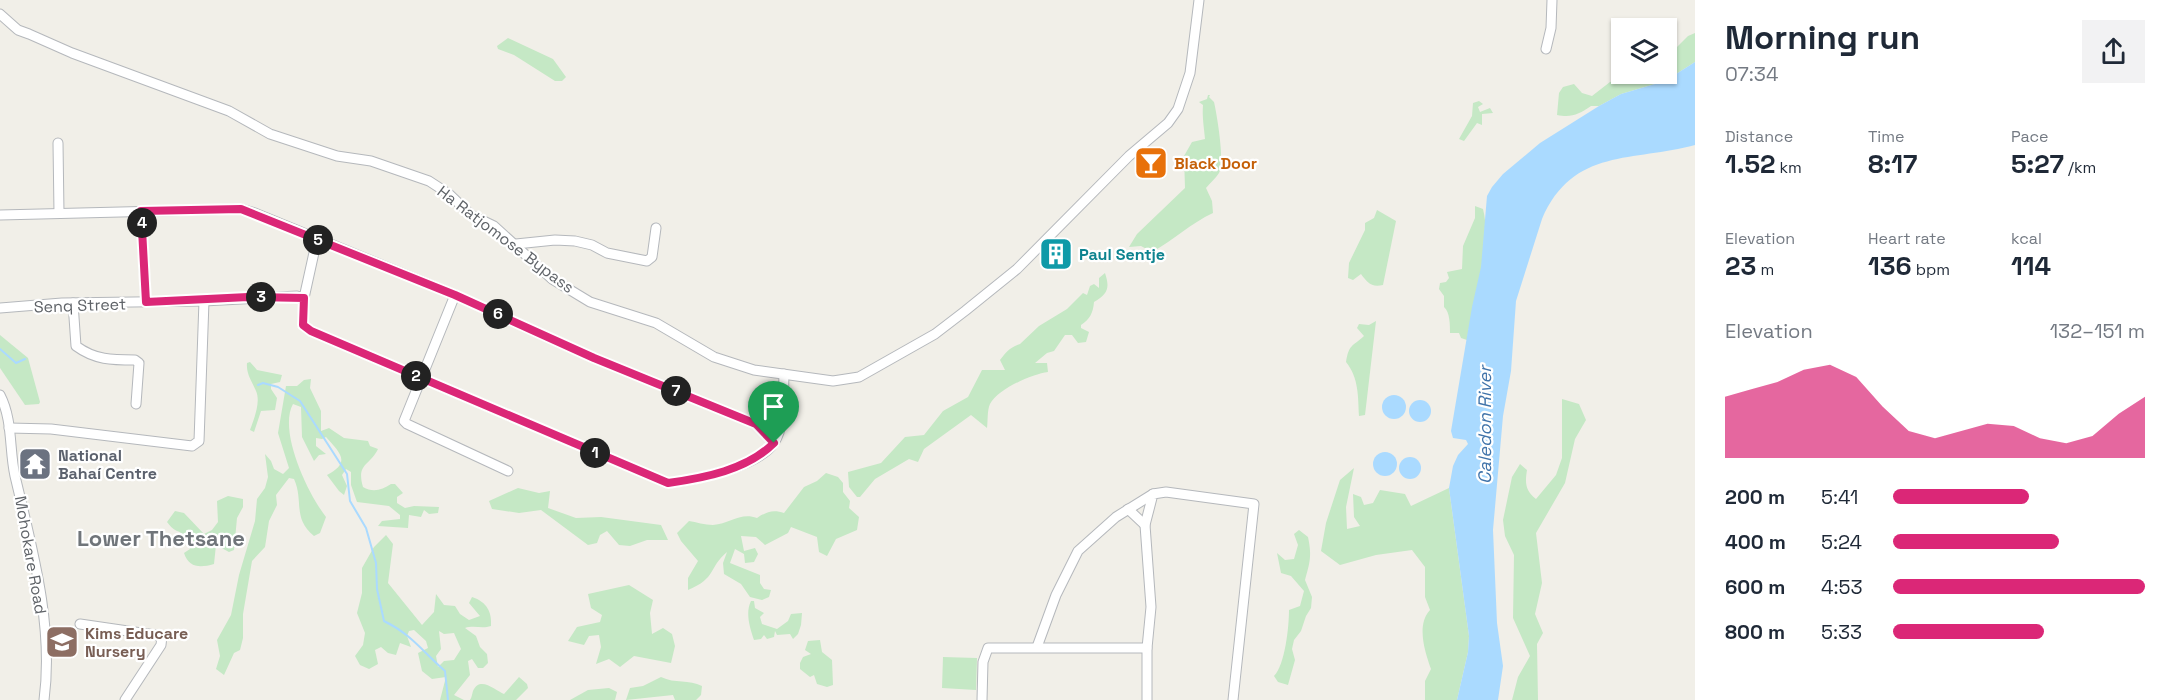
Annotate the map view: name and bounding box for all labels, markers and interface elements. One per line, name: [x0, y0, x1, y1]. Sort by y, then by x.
text: Morning run: [1725, 17, 1920, 59]
map controls: [1611, 18, 1677, 84]
button: layers: [1611, 18, 1677, 84]
button: share: [2082, 20, 2145, 83]
text: 07:34: [1725, 61, 1778, 87]
text: Distance: [1725, 126, 1793, 147]
text: Time: [1868, 126, 1904, 147]
text: Pace: [2011, 126, 2048, 147]
bar icon: Black Door: [1133, 145, 1169, 181]
text: 1.52: [1725, 147, 1775, 181]
text: 8:17: [1868, 147, 1918, 181]
text: 5:27: [2011, 147, 2064, 181]
place label: Black Door: [1174, 153, 1257, 174]
text: km: [1775, 157, 1802, 178]
text: /km: [2064, 157, 2096, 178]
street label: Ha Ratjomose Bypass: [433, 181, 578, 298]
pin: 4: [127, 208, 157, 238]
text: 4: [137, 212, 147, 233]
pin: 5: [303, 225, 333, 255]
text: Elevation: [1725, 228, 1795, 249]
text: Heart rate: [1868, 228, 1946, 249]
text: kcal: [2011, 228, 2042, 249]
text: 5: [313, 229, 323, 250]
building icon: Paul Sentje: [1038, 236, 1074, 272]
place label: Paul Sentje: [1079, 244, 1165, 265]
text: 23: [1725, 249, 1756, 283]
text: 136: [1868, 249, 1912, 283]
text: 114: [2011, 249, 2051, 283]
text: m: [1756, 259, 1774, 280]
text: bpm: [1912, 259, 1950, 280]
pin: 3: [246, 282, 276, 312]
text: 3: [256, 286, 266, 307]
street label: Senq Street: [33, 293, 127, 318]
pin: 6: [483, 299, 513, 329]
text: 6: [493, 303, 503, 324]
text: Elevation: [1725, 318, 1813, 344]
text: 132–151 m: [2050, 318, 2145, 344]
pin: 2: [401, 361, 431, 391]
water label: Caledon River: [1473, 364, 1496, 484]
text: 2: [411, 365, 421, 386]
pin: 7: [661, 376, 691, 406]
text: 7: [672, 380, 680, 401]
pin: [748, 381, 799, 443]
icon: arrive: [757, 390, 790, 423]
pin: 1: [580, 438, 610, 468]
text: 1: [591, 442, 599, 463]
place label: National Bahaí Centre: [58, 445, 157, 484]
temple icon: National Bahaí Centre: [17, 446, 53, 482]
text: 200 m: [1725, 484, 1785, 510]
text: 5:41: [1821, 484, 1858, 510]
street label: Mohokare Road: [10, 494, 51, 616]
district label: Lower Thetsane: [77, 524, 245, 552]
text: 400 m: [1725, 529, 1786, 555]
text: 5:24: [1821, 529, 1862, 555]
text: 600 m: [1725, 574, 1785, 600]
text: 4:53: [1821, 574, 1863, 600]
text: 800 m: [1725, 619, 1785, 645]
text: 5:33: [1821, 619, 1862, 645]
place label: Kims Educare Nursery: [85, 623, 188, 662]
school or university icon: Kims Educare Nursery: [44, 624, 80, 660]

